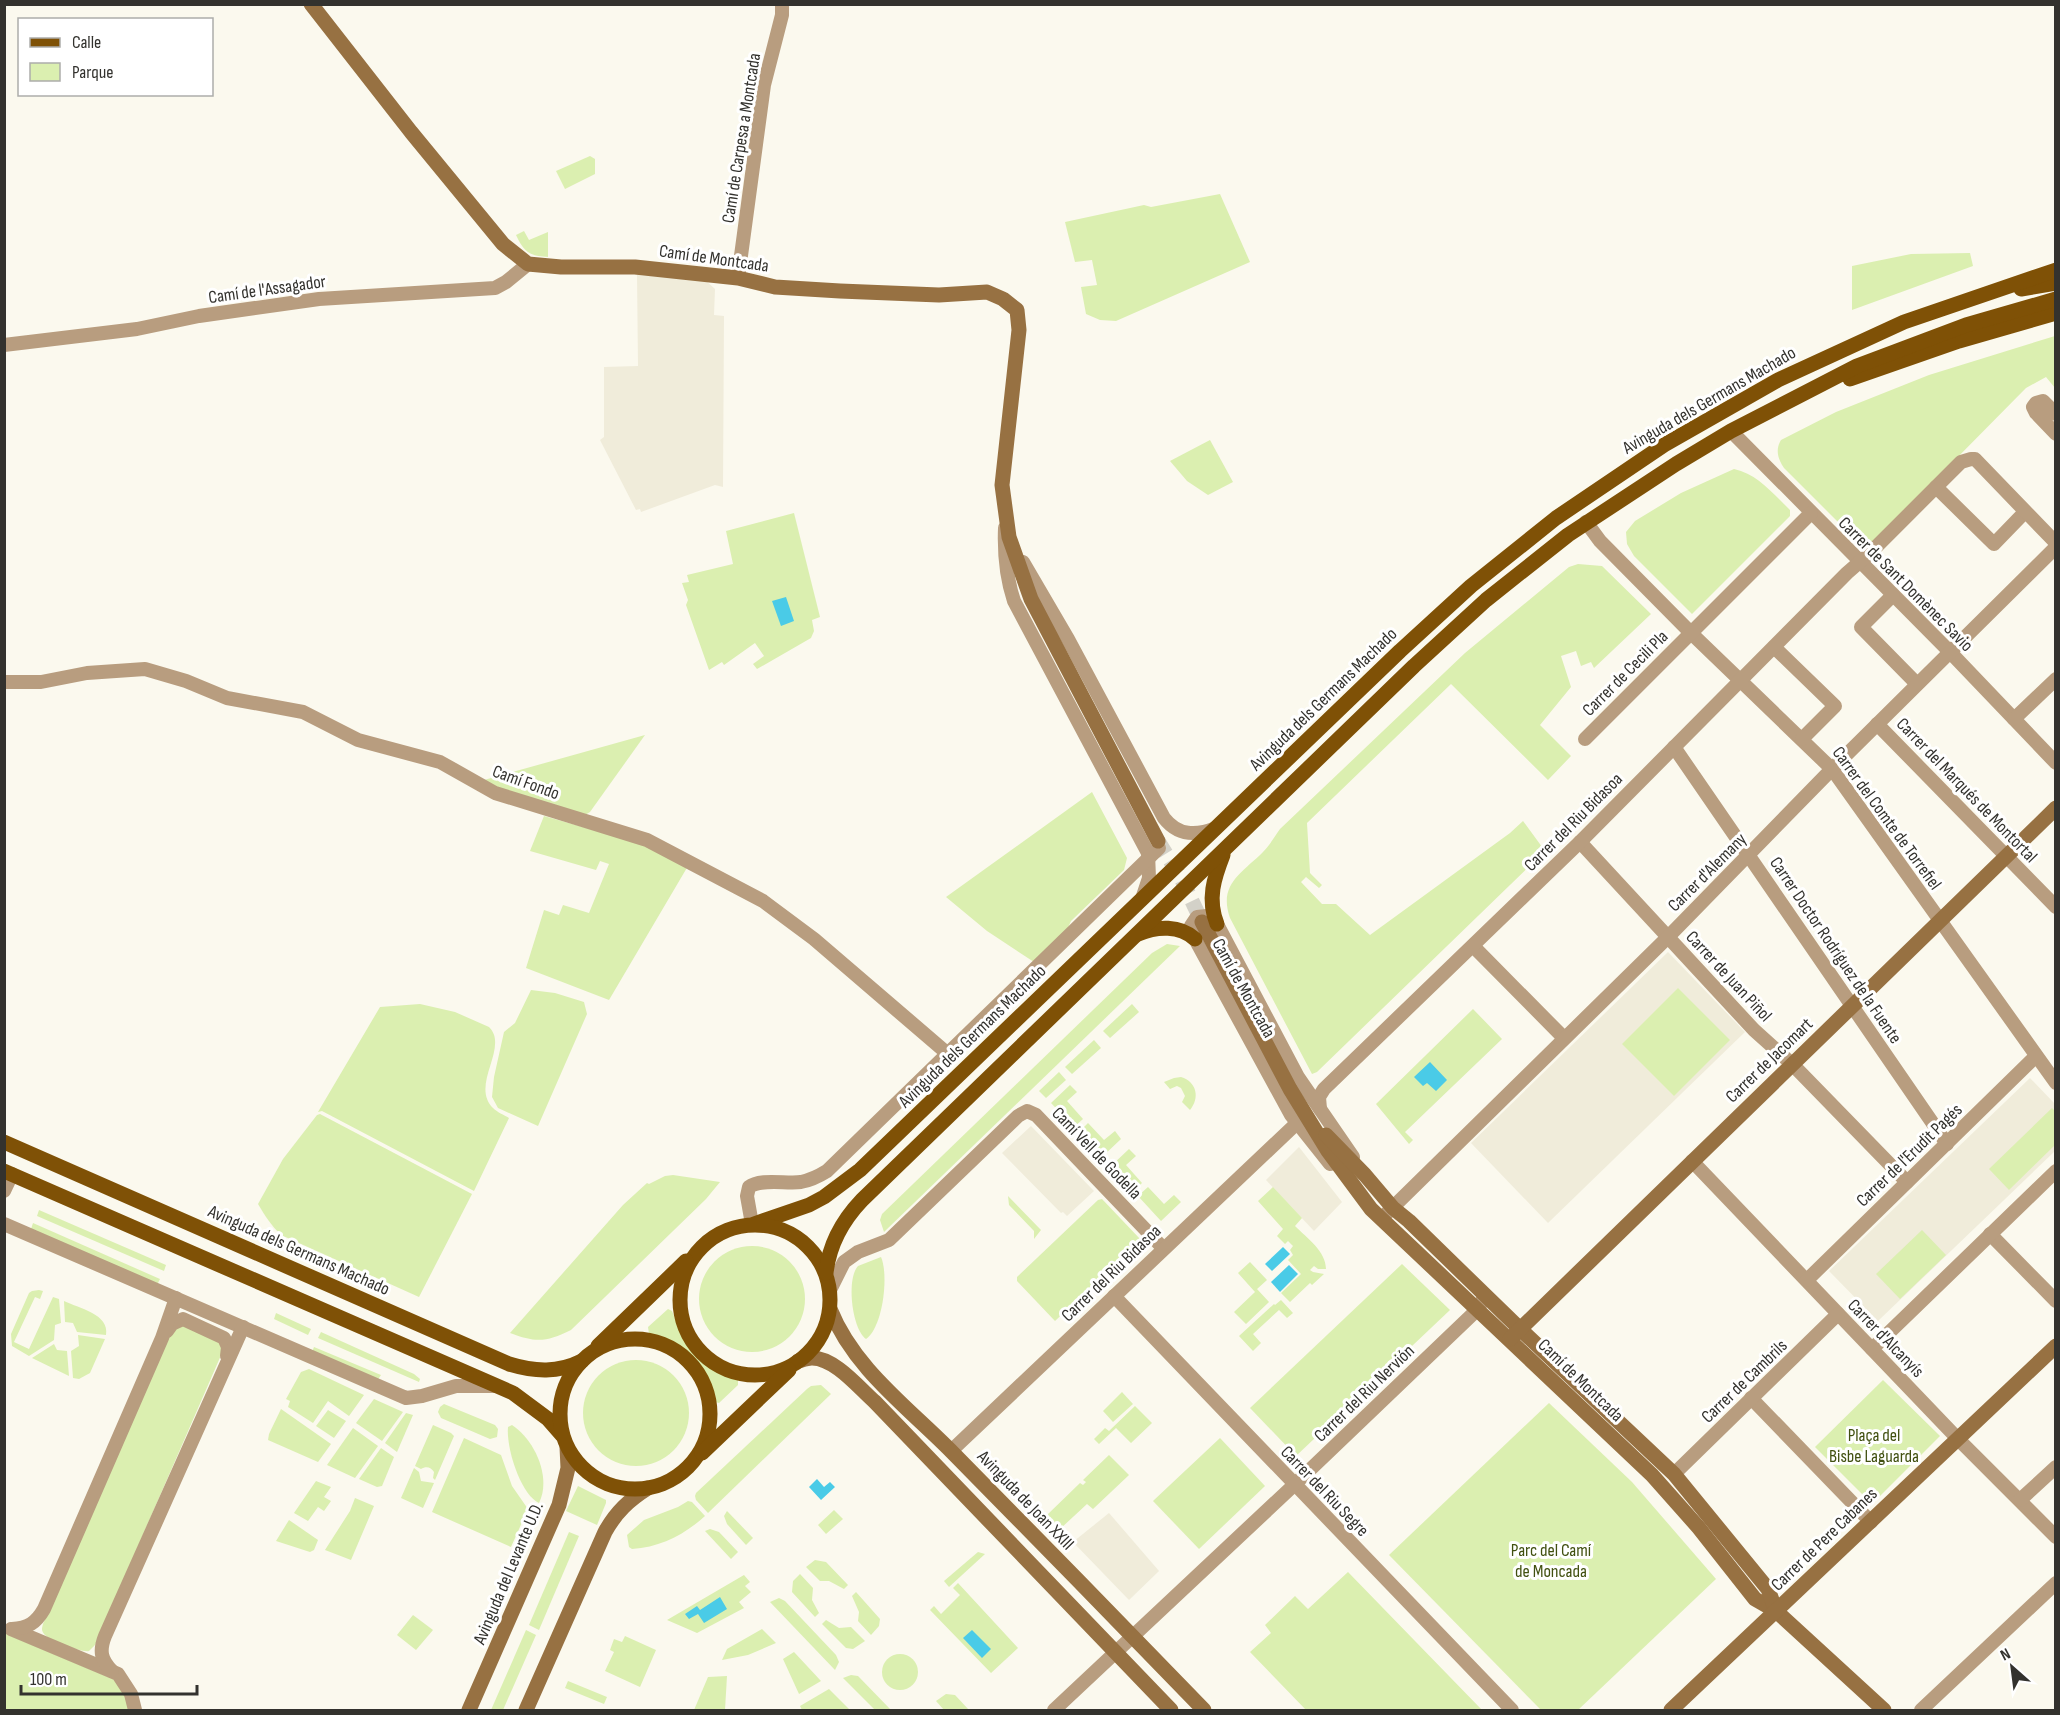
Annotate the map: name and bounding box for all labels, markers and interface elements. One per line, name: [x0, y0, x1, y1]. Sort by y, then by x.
legend: [18, 18, 213, 96]
text: Calle: [72, 32, 101, 53]
street label: Camí de Carpesa a Montcada: [718, 52, 765, 224]
text: Parque: [72, 62, 113, 83]
street label: Camí de Montcada: [658, 240, 770, 277]
street label: Camí de l'Assagador: [207, 271, 327, 308]
street label: Avinguda dels Germans Machado: [1618, 342, 1799, 459]
street label: Carrer de Sant Domènec Savio: [1834, 513, 1977, 656]
street label: Avinguda dels Germans Machado: [1245, 624, 1401, 776]
street label: Carrer de Cecili Pla: [1578, 626, 1673, 721]
street label: Carrer del Marqués de Montortal: [1892, 714, 2041, 867]
street label: Carrer del Comte de Torrefiel: [1828, 743, 1946, 894]
street label: Camí Fondo: [489, 761, 562, 804]
street label: Carrer del Riu Bidasoa: [1520, 769, 1627, 876]
street label: Carrer d'Alemany: [1664, 829, 1751, 916]
street label: Carrer Doctor Rodríguez de la Fuente: [1765, 853, 1906, 1048]
street label: Carrer de Juan Piñol: [1681, 927, 1776, 1026]
street label: Camí de Montcada: [1208, 935, 1280, 1042]
street label: Avinguda dels Germans Machado: [894, 961, 1050, 1113]
street label: Carrer de Jacomart: [1721, 1013, 1818, 1107]
street label: Carrer de l'Erudit Pagés: [1852, 1100, 1967, 1211]
street label: Camí Vell de Godella: [1047, 1103, 1146, 1204]
street label: Avinguda dels Germans Machado: [204, 1201, 393, 1300]
street label: Carrer del Riu Bidasoa: [1057, 1221, 1166, 1326]
street label: Carrer d'Alcanyís: [1843, 1295, 1928, 1382]
street label: Camí de Montcada: [1534, 1334, 1628, 1426]
street label: Carrer de Cambrils: [1697, 1335, 1792, 1427]
street label: Carrer del Riu Nervión: [1310, 1340, 1419, 1446]
park label: Plaça del Bisbe Laguarda: [1829, 1425, 1919, 1467]
street label: Carrer del Riu Segre: [1276, 1442, 1373, 1541]
street label: Avinguda de Joan XXIII: [972, 1446, 1078, 1554]
street label: Carrer de Pere Cabanes: [1767, 1483, 1882, 1595]
street label: Avinguda del Levante U.D.: [469, 1499, 548, 1648]
park label: Parc del Camí de Moncada: [1511, 1540, 1592, 1582]
north arrow: [1982, 1637, 2042, 1697]
text: N: [1997, 1645, 2014, 1665]
scale bar: [21, 1658, 196, 1696]
text: 100 m: [30, 1669, 67, 1690]

